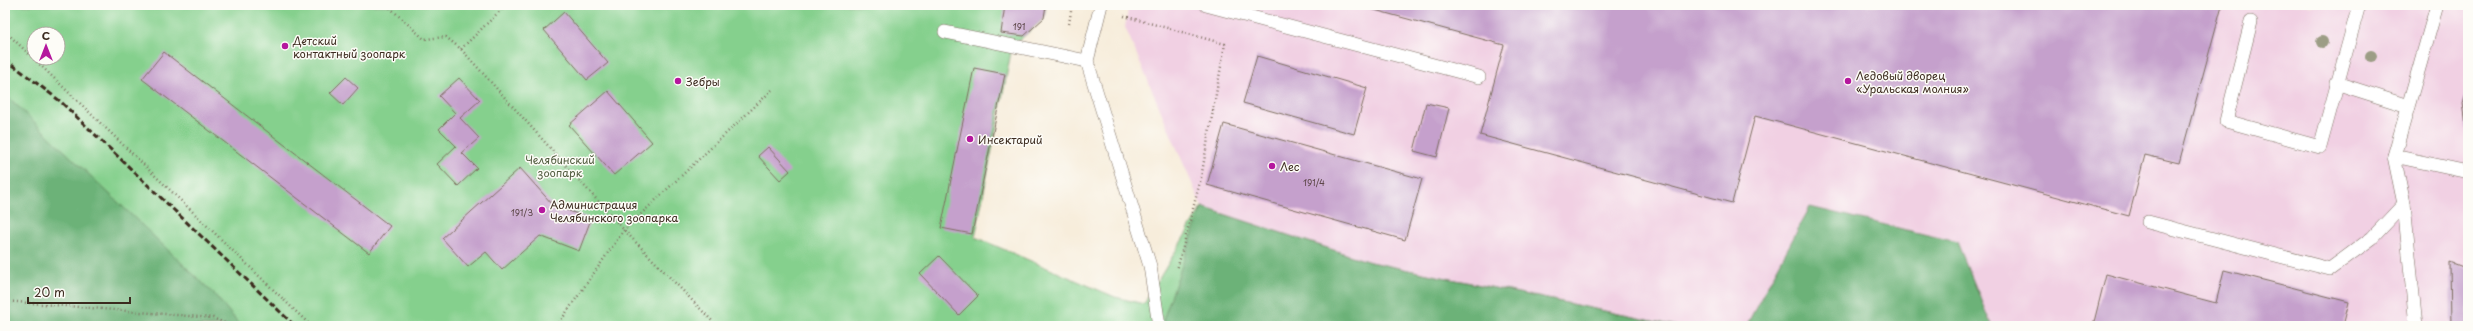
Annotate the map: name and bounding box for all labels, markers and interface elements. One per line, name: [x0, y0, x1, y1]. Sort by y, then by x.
house number: 191: [1013, 19, 1025, 33]
north arrow: [26, 26, 66, 66]
text: С: [42, 27, 50, 44]
place label: Детский контактный зоопарк: [292, 32, 406, 62]
marker: Детский контактный зоопарк: [280, 41, 290, 51]
place label: Ледовый дворец «Уральская молния»: [1856, 67, 1969, 97]
place label: Зебры: [686, 73, 720, 90]
marker: Зебры: [673, 76, 683, 86]
marker: Ледовый дворец «Уральская молния»: [1843, 76, 1853, 86]
place label: Инсектарий: [978, 131, 1042, 148]
marker: Инсектарий: [965, 134, 975, 144]
park label: Челябинский зоопарк: [525, 151, 595, 181]
place label: Лес: [1280, 158, 1300, 175]
marker: Лес: [1267, 161, 1277, 171]
house number: 191/4: [1303, 175, 1325, 189]
place label: Администрация Челябинского зоопарка: [550, 196, 678, 226]
house number: 191/3: [511, 205, 533, 219]
marker: Администрация Челябинского зоопарка: [537, 205, 547, 215]
scale bar: [28, 279, 130, 305]
text: 20 m: [34, 283, 65, 301]

